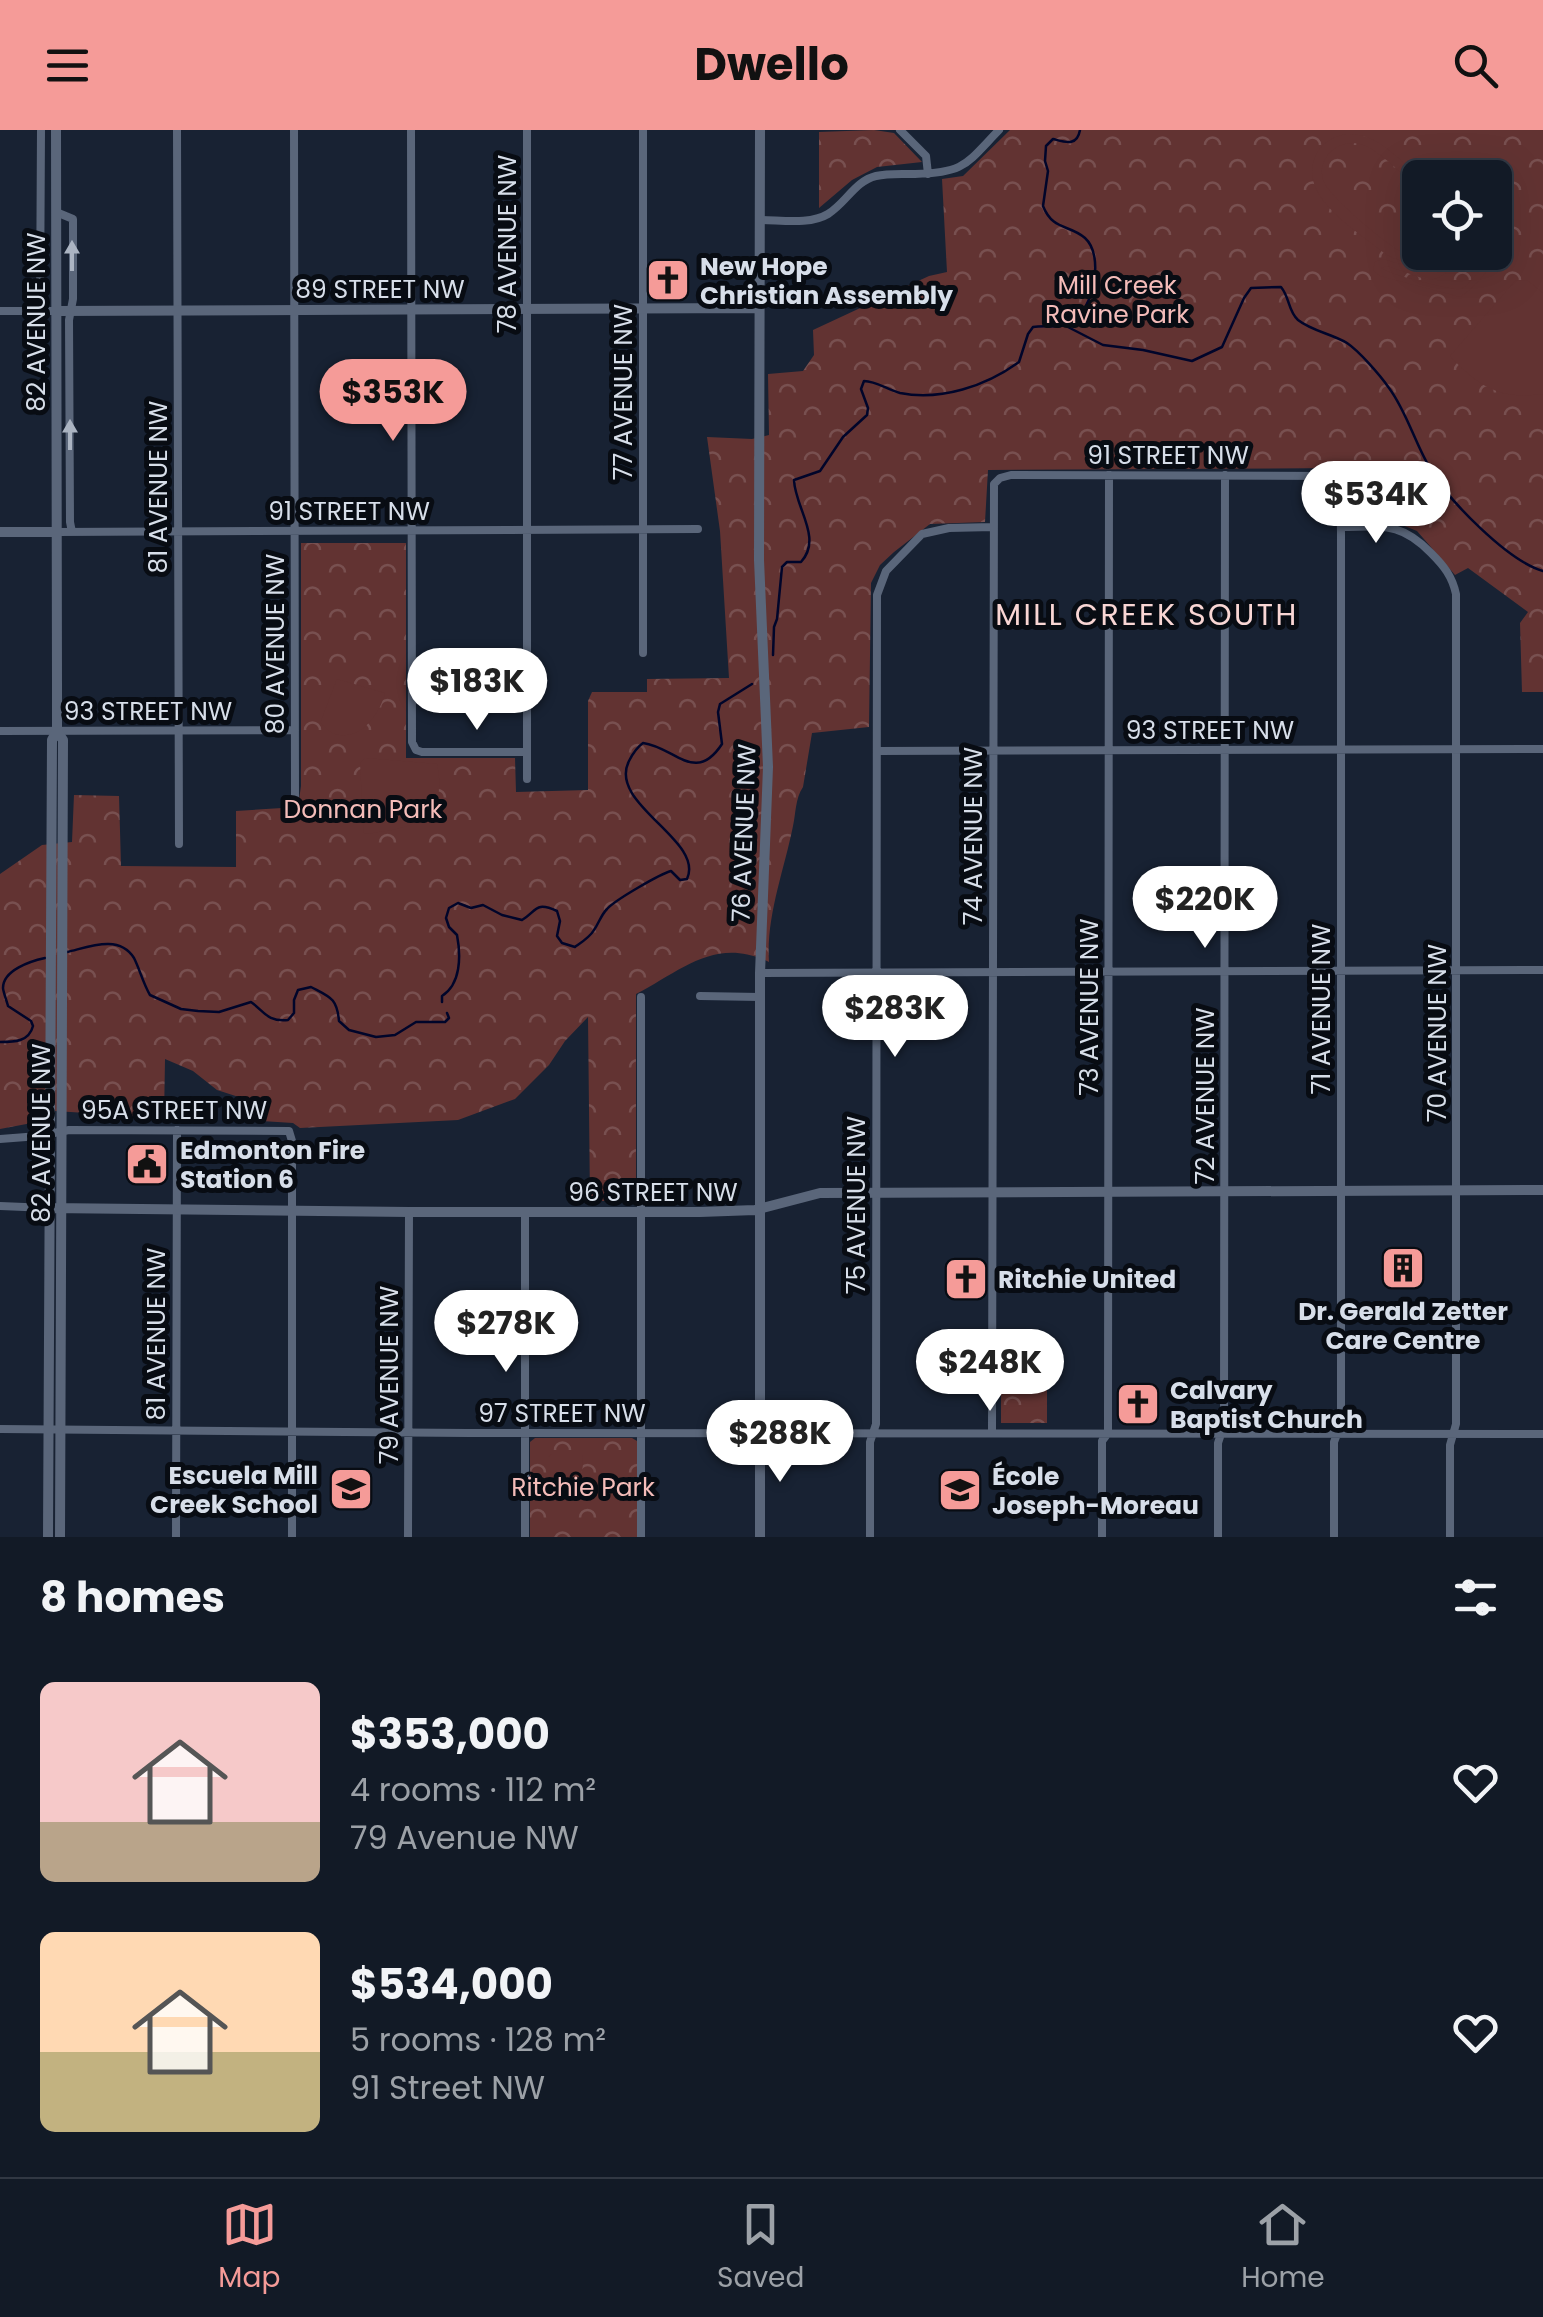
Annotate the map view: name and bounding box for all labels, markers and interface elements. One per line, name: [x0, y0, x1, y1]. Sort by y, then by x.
text: Dwello: [694, 33, 849, 96]
icon: menu: [40, 38, 95, 93]
icon: search: [1448, 38, 1503, 93]
street label: 78 AVENUE NW: [490, 155, 525, 333]
map controls: [1402, 160, 1512, 270]
button: locate: [1402, 160, 1512, 270]
street label: 82 AVENUE NW: [19, 232, 54, 412]
one-way arrow: [64, 239, 80, 271]
place label: New Hope Christian Assembly: [700, 249, 953, 313]
church icon: New Hope Christian Assembly: [645, 257, 691, 303]
park label: Mill Creek Ravine Park: [1045, 268, 1189, 332]
street label: 89 STREET NW: [295, 272, 465, 307]
street label: 77 AVENUE NW: [606, 304, 641, 480]
pin: $353K: [323, 359, 463, 444]
text: $353K: [342, 369, 444, 414]
street label: 81 AVENUE NW: [141, 401, 176, 573]
one-way arrow: [62, 418, 78, 450]
street label: 91 STREET NW: [1087, 438, 1249, 473]
pin: $534K: [1306, 461, 1446, 546]
text: $534K: [1323, 471, 1429, 516]
street label: 91 STREET NW: [268, 494, 430, 529]
street label: 80 AVENUE NW: [258, 554, 293, 734]
district label: MILL CREEK SOUTH: [995, 593, 1299, 636]
pin: $183K: [407, 648, 547, 733]
text: $183K: [429, 658, 525, 703]
street label: 93 STREET NW: [64, 694, 232, 729]
street label: 93 STREET NW: [1126, 713, 1294, 748]
street label: 76 AVENUE NW: [723, 743, 765, 923]
street label: 74 AVENUE NW: [956, 747, 991, 925]
park label: Donnan Park: [284, 792, 443, 827]
pin: $220K: [1135, 866, 1275, 951]
text: $220K: [1155, 876, 1255, 921]
street label: 73 AVENUE NW: [1072, 918, 1107, 1096]
street label: 71 AVENUE NW: [1304, 924, 1339, 1094]
street label: 70 AVENUE NW: [1420, 944, 1455, 1122]
pin: $283K: [825, 975, 965, 1060]
text: $283K: [844, 985, 946, 1030]
street label: 72 AVENUE NW: [1188, 1007, 1223, 1185]
street label: 82 AVENUE NW: [24, 1043, 59, 1223]
street label: 95A STREET NW: [81, 1093, 267, 1128]
street label: 75 AVENUE NW: [839, 1116, 874, 1294]
place label: Edmonton Fire Station 6: [180, 1133, 365, 1197]
public building icon: Edmonton Fire Station 6: [124, 1141, 170, 1187]
street label: 96 STREET NW: [568, 1175, 738, 1210]
building icon: Dr. Gerald Zetter Care Centre: [1380, 1245, 1426, 1291]
street label: 81 AVENUE NW: [139, 1248, 174, 1420]
church icon: Ritchie United: [943, 1256, 989, 1302]
place label: Ritchie United: [998, 1262, 1176, 1297]
street label: 79 AVENUE NW: [372, 1286, 407, 1464]
pin: $278K: [436, 1290, 576, 1375]
place label: Dr. Gerald Zetter Care Centre: [1298, 1294, 1508, 1358]
text: $278K: [456, 1300, 556, 1345]
pin: $248K: [920, 1329, 1060, 1414]
text: $248K: [938, 1339, 1042, 1384]
place label: Calvary Baptist Church: [1170, 1373, 1363, 1437]
church icon: Calvary Baptist Church: [1115, 1381, 1161, 1427]
street label: 97 STREET NW: [478, 1396, 646, 1431]
pin: $288K: [710, 1400, 850, 1485]
text: $288K: [728, 1410, 832, 1455]
place label: Escuela Mill Creek School: [150, 1458, 318, 1522]
place label: École Joseph-Moreau: [992, 1459, 1199, 1523]
school or university icon: Escuela Mill Creek School: [328, 1466, 374, 1512]
school or university icon: École Joseph-Moreau: [937, 1467, 983, 1513]
park label: Ritchie Park: [511, 1470, 655, 1505]
text: 8 homes: [40, 1568, 225, 1627]
icon: filters: [1448, 1570, 1503, 1625]
text: $353,000: [350, 1705, 550, 1764]
icon: home: [120, 1722, 240, 1842]
icon: heart: [1448, 1755, 1503, 1810]
text: 4 rooms · 112 m²: [350, 1767, 596, 1812]
text: 79 Avenue NW: [350, 1815, 579, 1860]
text: $534,000: [350, 1955, 553, 2014]
icon: home: [120, 1972, 240, 2092]
icon: heart: [1448, 2005, 1503, 2060]
text: 5 rooms · 128 m²: [350, 2017, 606, 2062]
text: 91 Street NW: [350, 2065, 545, 2110]
tab: Map: [218, 2197, 280, 2299]
tab: Saved: [717, 2197, 804, 2299]
tab: Home: [1241, 2197, 1325, 2299]

